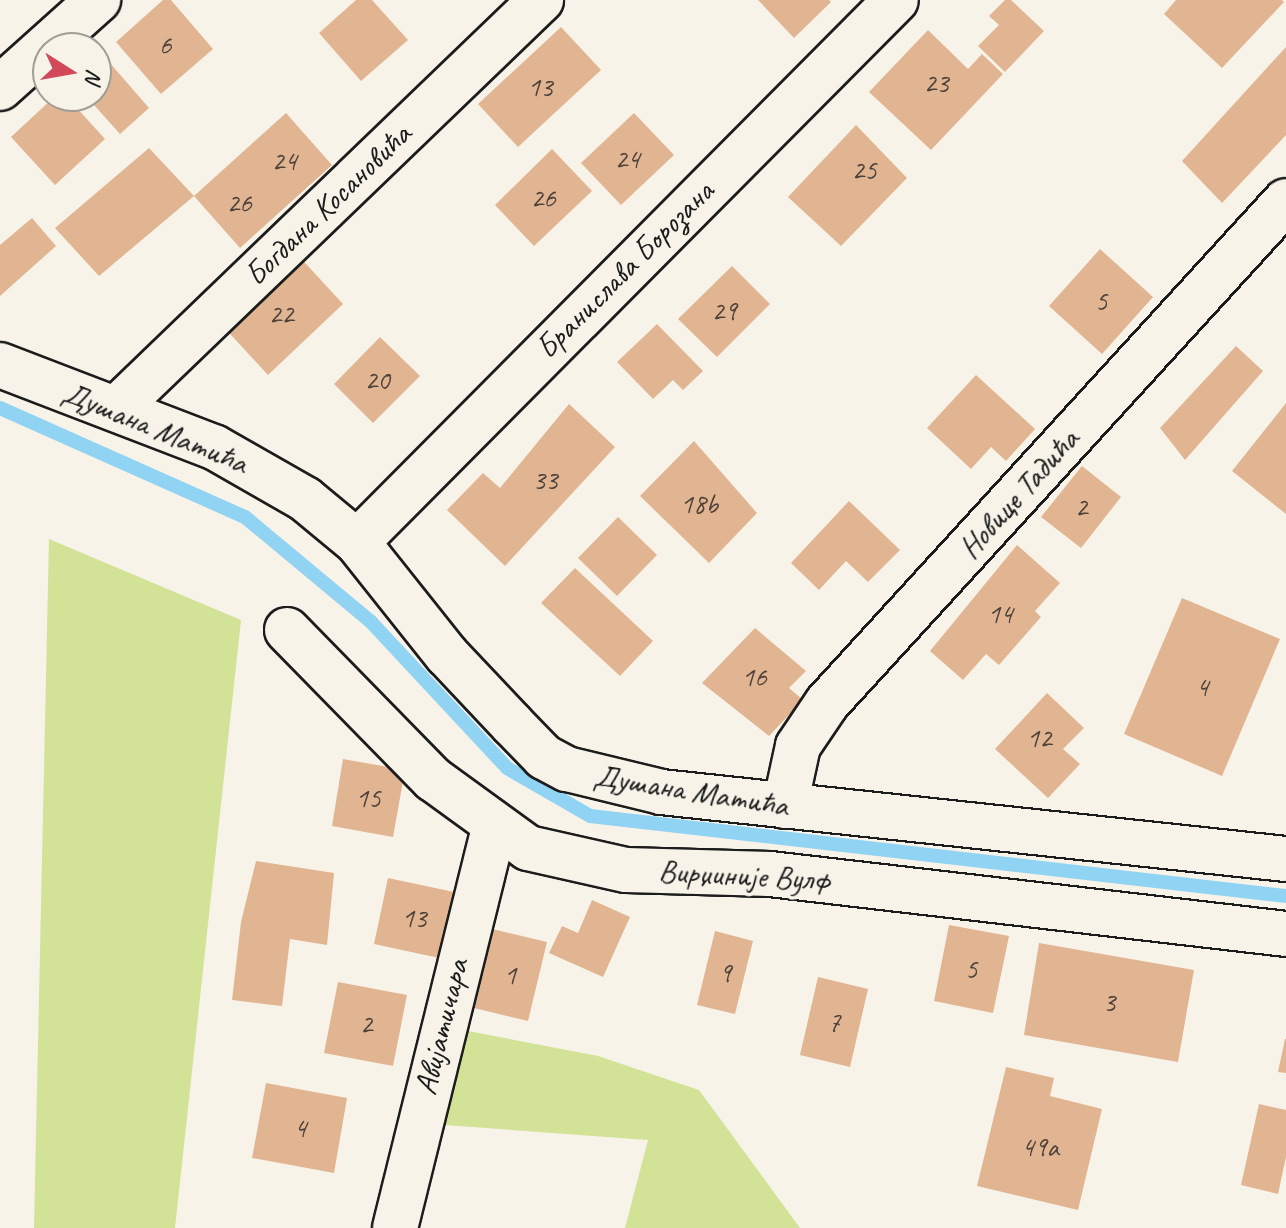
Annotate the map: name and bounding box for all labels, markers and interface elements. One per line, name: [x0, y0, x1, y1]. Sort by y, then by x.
house number: 6: [159, 28, 171, 62]
north arrow: [32, 32, 112, 112]
house number: 23: [923, 66, 949, 100]
text: N: [79, 67, 109, 86]
house number: 13: [527, 70, 553, 104]
street label: Богдана Косановића: [237, 116, 419, 294]
house number: 24: [614, 142, 640, 176]
house number: 24: [271, 144, 297, 178]
house number: 25: [851, 153, 877, 187]
street label: Бранислава Борозана: [527, 172, 723, 368]
house number: 26: [530, 181, 556, 215]
house number: 26: [226, 186, 252, 220]
house number: 5: [1095, 284, 1107, 318]
house number: 29: [711, 294, 737, 328]
house number: 22: [268, 297, 294, 331]
house number: 20: [364, 363, 390, 397]
street label: Душана Матића: [58, 374, 252, 482]
street label: Новице Тадића: [950, 421, 1088, 567]
house number: 33: [532, 463, 558, 497]
house number: 18b: [680, 487, 718, 521]
house number: 2: [1075, 490, 1087, 524]
house number: 14: [987, 597, 1013, 631]
house number: 16: [741, 660, 767, 694]
house number: 4: [1196, 670, 1208, 704]
house number: 12: [1026, 721, 1052, 755]
street label: Душана Матића: [592, 757, 790, 825]
house number: 15: [355, 781, 381, 815]
street label: Вирџиније Вулф: [658, 852, 830, 900]
house number: 13: [401, 901, 427, 935]
house number: 5: [965, 952, 977, 986]
street label: Авијатичара: [407, 955, 477, 1099]
house number: 9: [719, 956, 731, 990]
house number: 1: [504, 958, 516, 992]
house number: 3: [1103, 985, 1115, 1019]
house number: 7: [828, 1005, 840, 1039]
house number: 2: [360, 1007, 372, 1041]
house number: 4: [294, 1111, 306, 1145]
house number: 49a: [1021, 1130, 1059, 1164]

